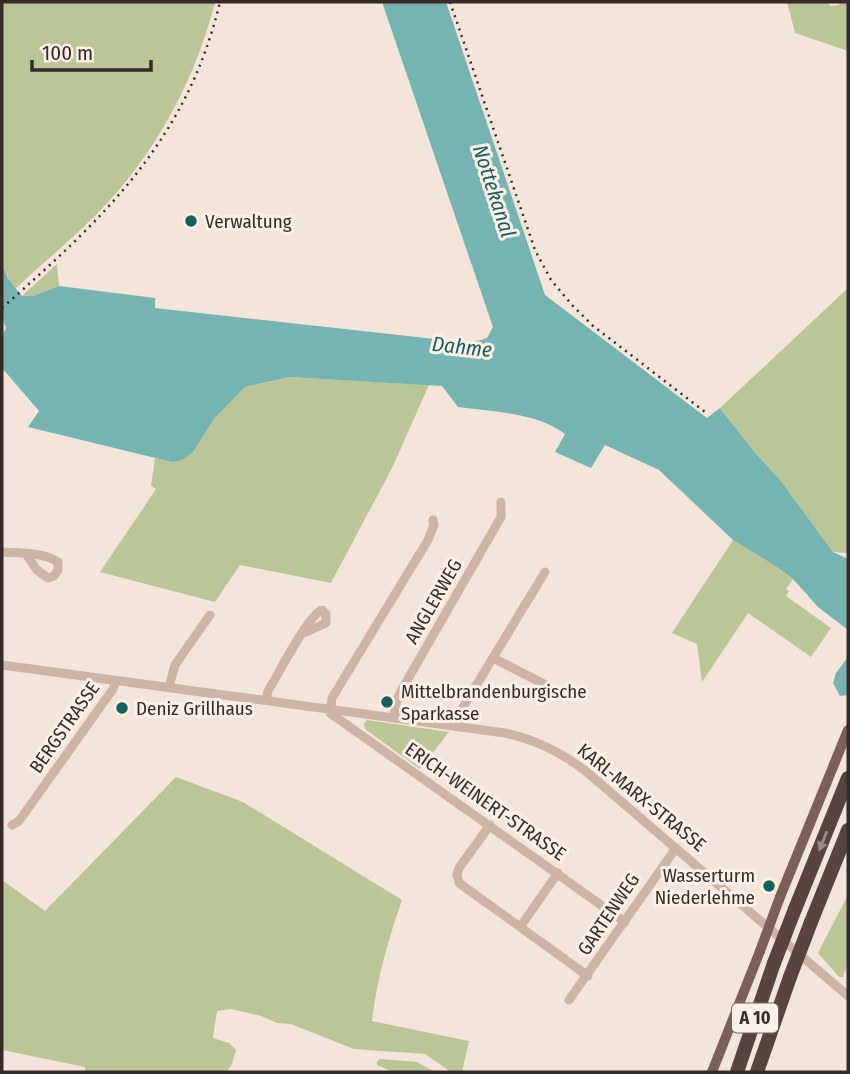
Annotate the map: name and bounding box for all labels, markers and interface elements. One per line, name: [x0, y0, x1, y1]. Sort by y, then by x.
scale bar: [32, 28, 150, 72]
text: 100 m: [42, 40, 93, 66]
water label: Nottekanal: [467, 142, 521, 240]
place label: Verwaltung: [205, 210, 292, 233]
marker: Verwaltung: [183, 213, 199, 229]
water label: Dahme: [431, 331, 493, 363]
street label: ANGLERWEG: [400, 555, 467, 648]
street label: BERGSTRASSE: [25, 677, 104, 777]
place label: Mittelbrandenburgische Sparkasse: [401, 680, 587, 725]
marker: Mittelbrandenburgische Sparkasse: [379, 694, 395, 710]
place label: Deniz Grillhaus: [136, 697, 253, 720]
marker: Deniz Grillhaus: [114, 700, 130, 716]
street label: ERICH-WEINERT-STRASSE: [401, 737, 571, 866]
street label: KARL-MARX-STRASSE: [573, 739, 711, 856]
one-way arrow: [817, 831, 828, 852]
place label: Wasserturm Niederlehme: [655, 864, 755, 909]
street label: GARTENWEG: [573, 869, 644, 960]
marker: Wasserturm Niederlehme: [761, 878, 777, 894]
road number: A 10: [732, 1003, 778, 1032]

